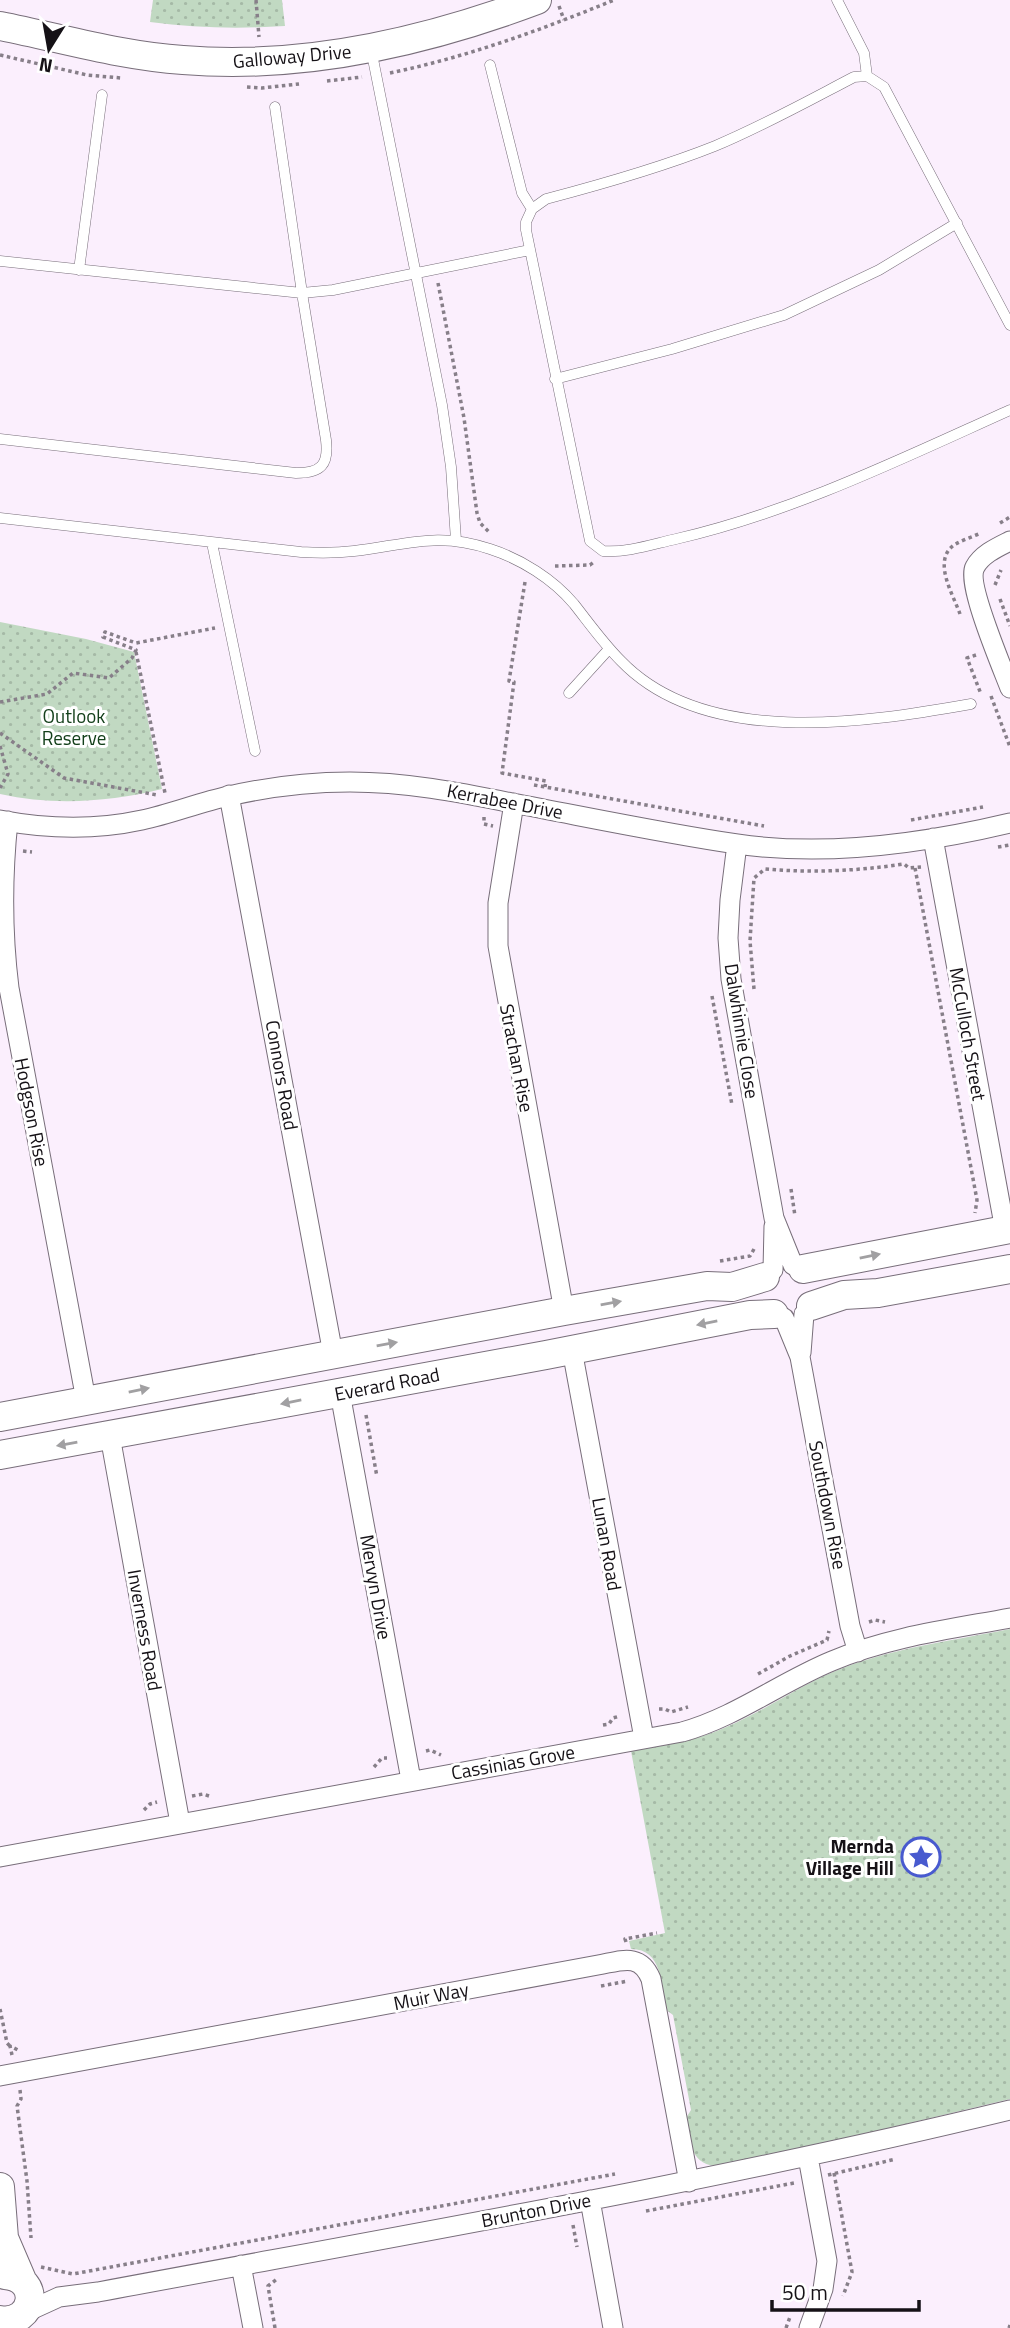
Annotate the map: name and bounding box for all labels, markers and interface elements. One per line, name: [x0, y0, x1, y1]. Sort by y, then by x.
north arrow: [14, 14, 84, 84]
street label: Galloway Drive: [232, 36, 352, 75]
text: N: [36, 51, 55, 82]
park label: Outlook Reserve: [42, 701, 106, 752]
street label: Kerrabee Drive: [445, 775, 566, 826]
street label: Dalwhinnie Close: [717, 961, 767, 1101]
street label: McCulloch Street: [943, 965, 995, 1103]
street label: Strachan Rise: [493, 1001, 542, 1114]
street label: Connors Road: [259, 1018, 306, 1132]
street label: Hodgson Rise: [8, 1055, 57, 1169]
one-way arrow: [859, 1251, 881, 1262]
one-way arrow: [600, 1297, 622, 1308]
one-way arrow: [696, 1318, 718, 1329]
one-way arrow: [376, 1339, 398, 1350]
street label: Everard Road: [332, 1359, 442, 1408]
one-way arrow: [128, 1384, 150, 1395]
one-way arrow: [280, 1397, 302, 1408]
one-way arrow: [56, 1438, 78, 1449]
street label: Southdown Rise: [802, 1438, 855, 1572]
street label: Lunan Road: [585, 1495, 630, 1593]
street label: Mervyn Drive: [353, 1532, 400, 1642]
street label: Inverness Road: [121, 1567, 170, 1693]
street label: Cassinias Grove: [449, 1736, 577, 1787]
place label: Mernda Village Hill: [806, 1831, 894, 1882]
place icon: Mernda Village Hill: [900, 1836, 942, 1878]
street label: Muir Way: [391, 1974, 471, 2017]
street label: Brunton Drive: [479, 2185, 593, 2234]
scale bar: [772, 2268, 919, 2312]
text: 50 m: [782, 2276, 828, 2308]

